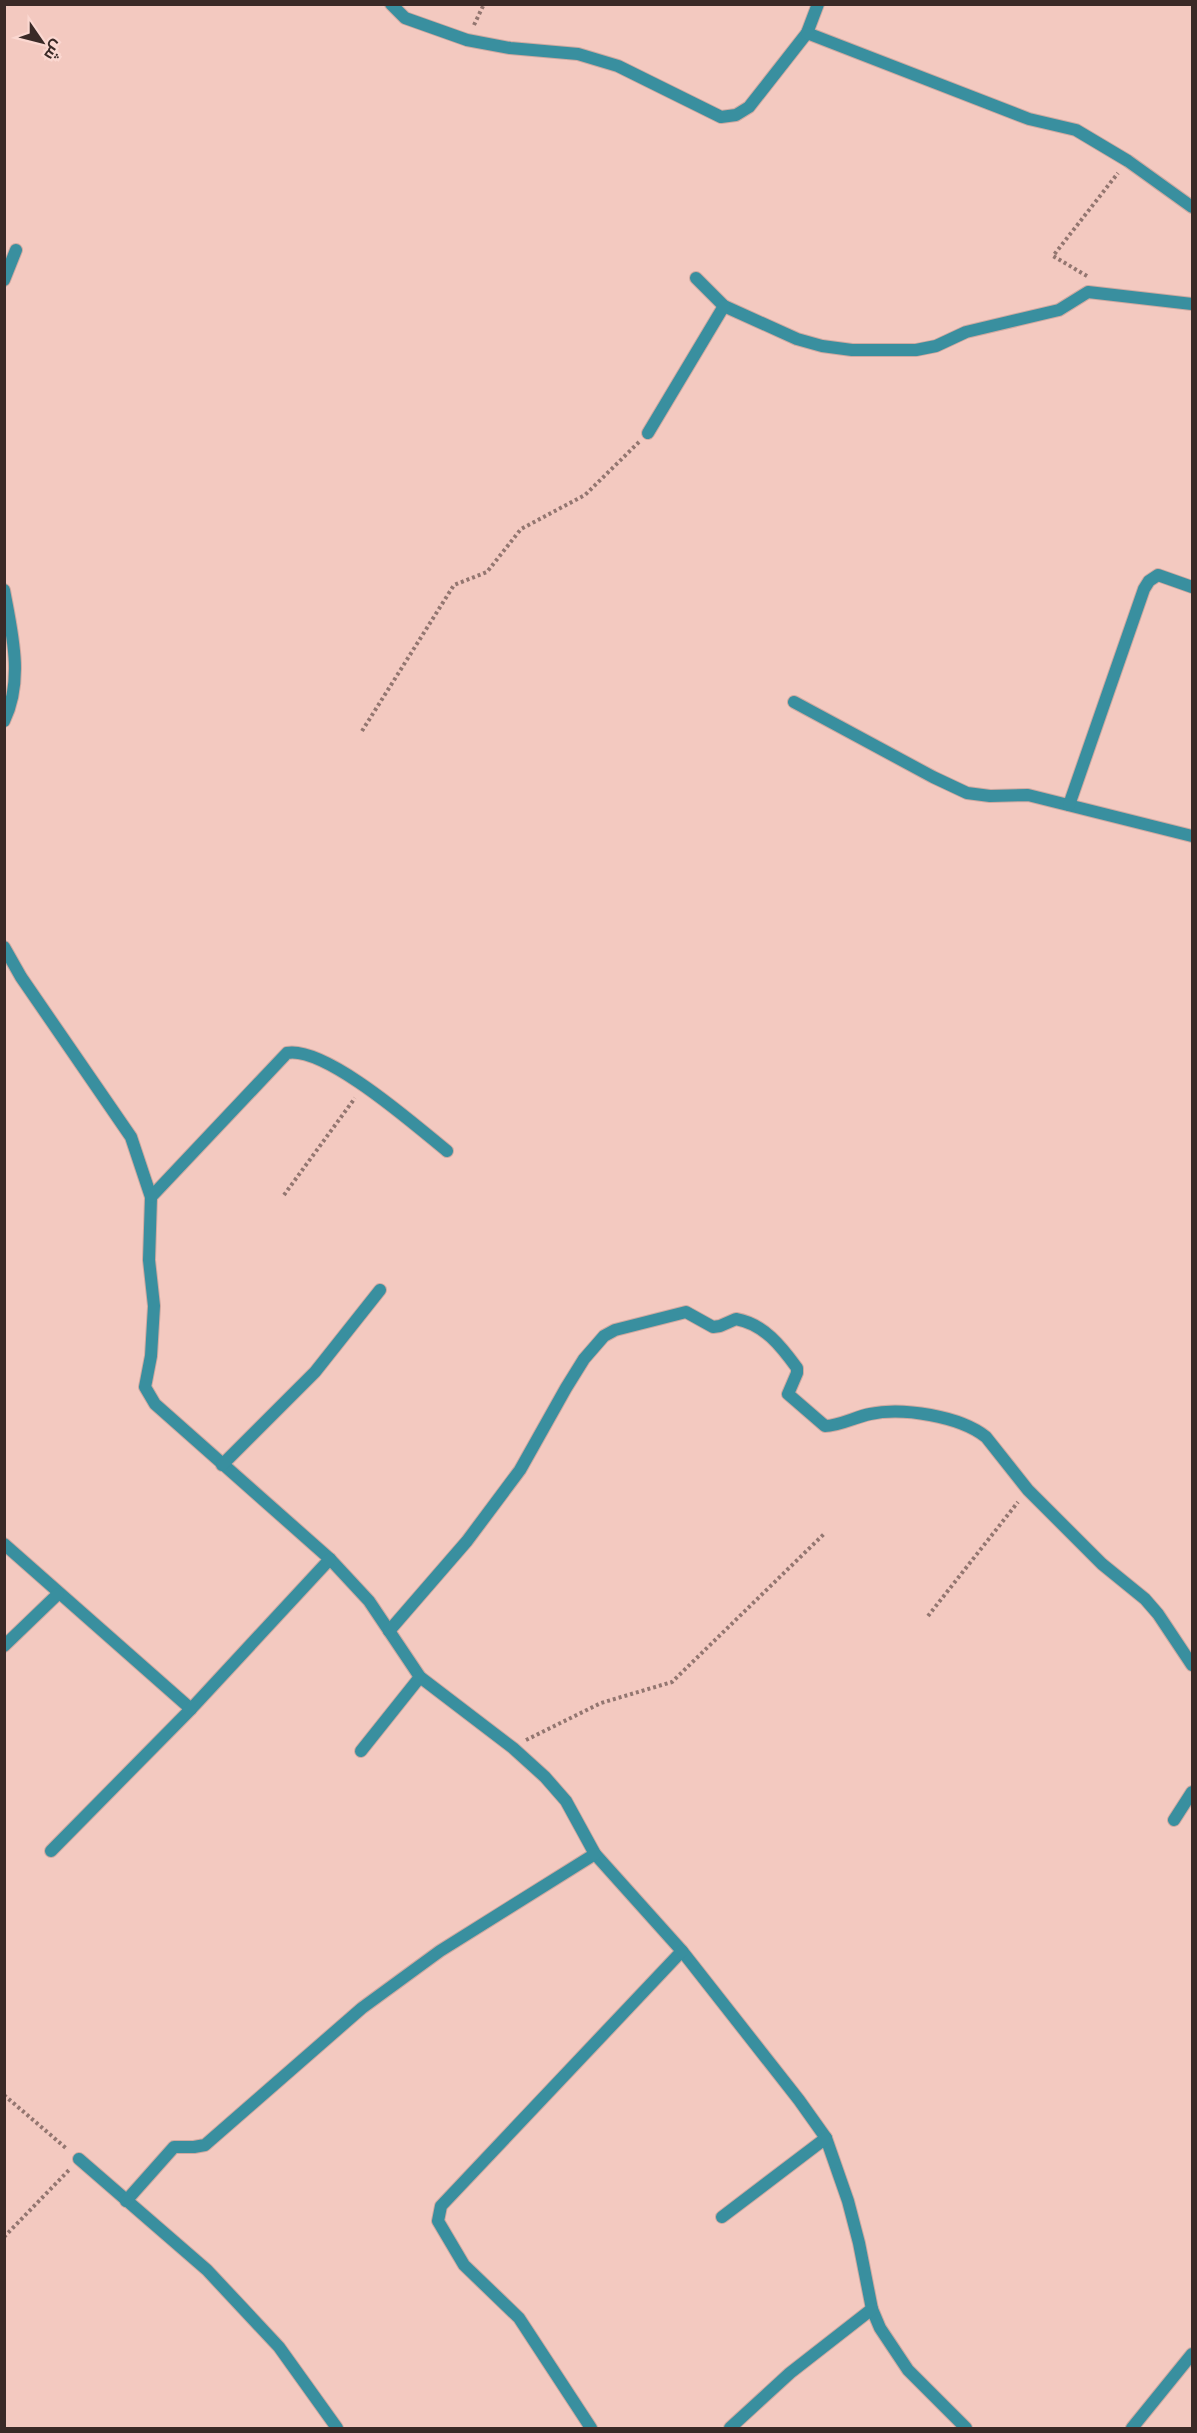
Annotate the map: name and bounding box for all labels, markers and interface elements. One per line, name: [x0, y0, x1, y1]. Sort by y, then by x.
north arrow: [12, 12, 72, 72]
text: ش: [39, 36, 69, 65]

